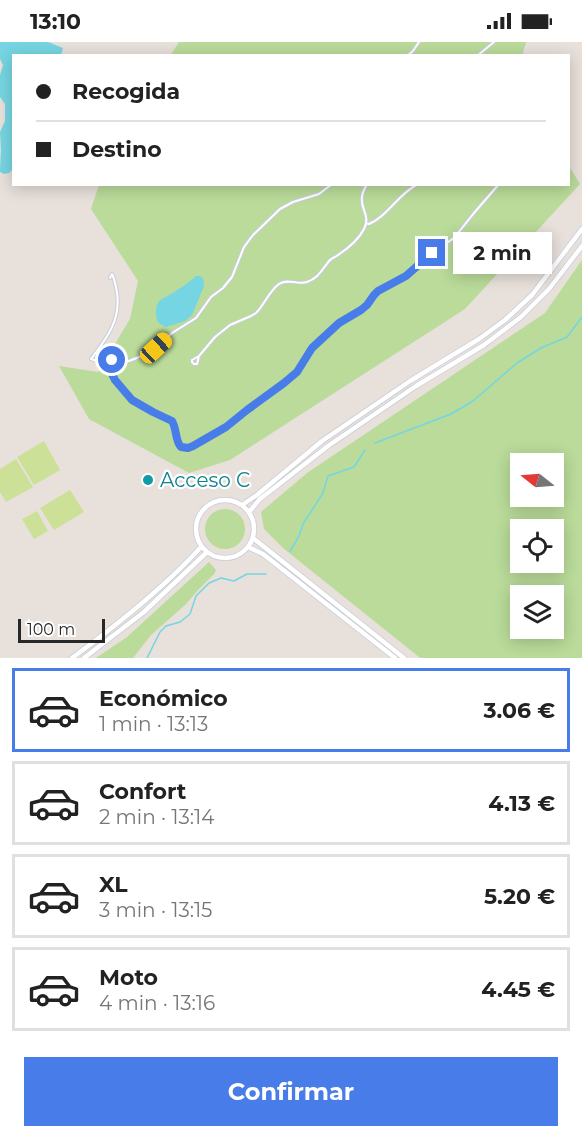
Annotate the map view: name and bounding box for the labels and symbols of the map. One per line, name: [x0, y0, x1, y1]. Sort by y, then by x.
callout: 2 min: [453, 232, 552, 274]
route end: [418, 239, 445, 266]
car: [137, 329, 175, 367]
route start: [98, 346, 125, 373]
north arrow: [510, 453, 564, 507]
place label: Acceso C: [160, 468, 250, 492]
marker: Acceso C: [141, 473, 155, 487]
scale bar: [18, 616, 105, 644]

